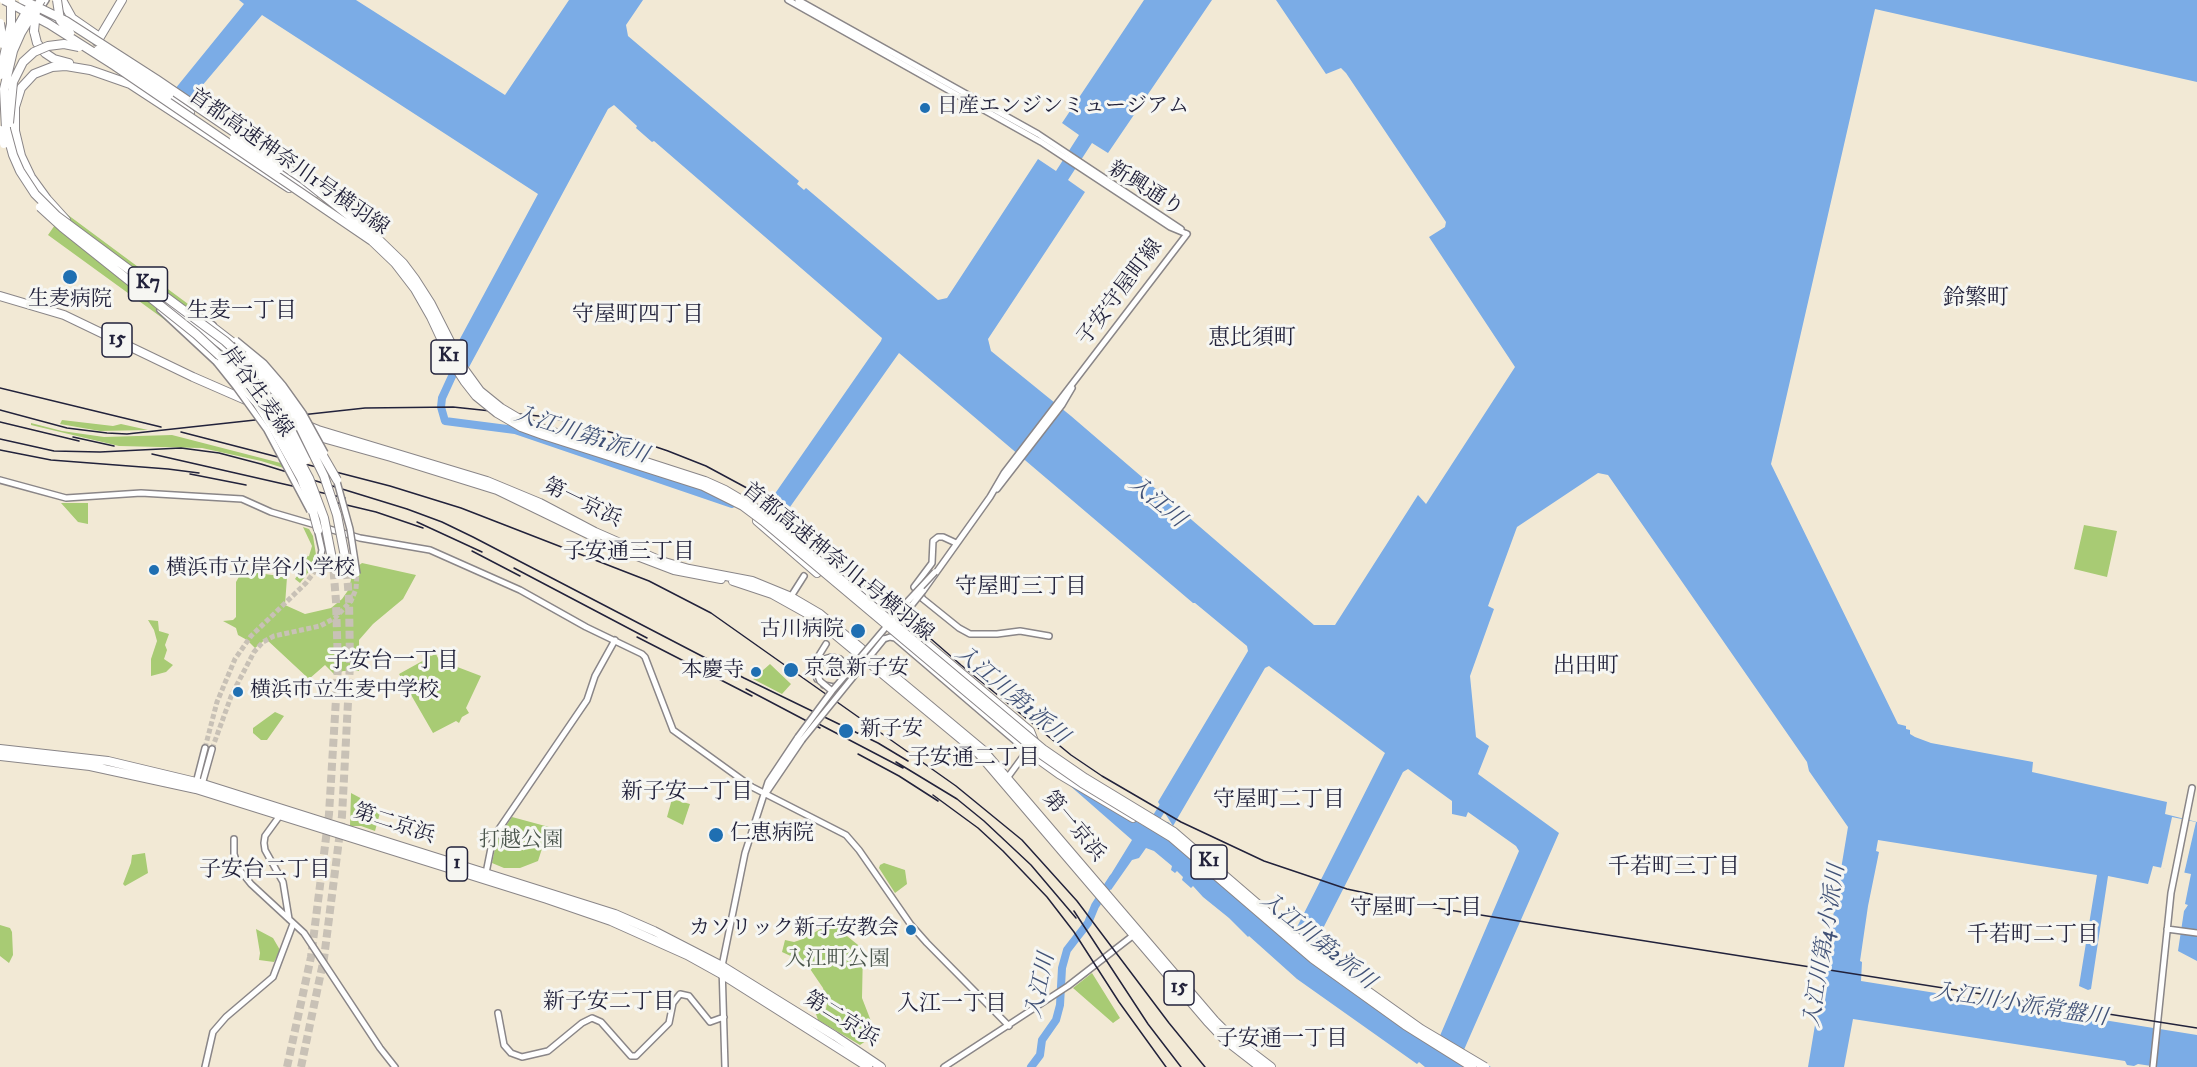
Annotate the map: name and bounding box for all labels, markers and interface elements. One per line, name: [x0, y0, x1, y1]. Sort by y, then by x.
street label: 首都高速神奈川1号横羽線: [183, 84, 393, 242]
place label: 日産エンジンミュージアム: [937, 95, 1189, 121]
marker: 日産エンジンミュージアム: [918, 101, 932, 115]
street label: 新興通り: [1103, 157, 1187, 223]
street label: 子安守屋町線: [1073, 235, 1169, 351]
road number: K7: [128, 267, 168, 301]
marker: 生麦病院: [61, 268, 79, 286]
district label: 鈴繁町: [1943, 286, 2009, 312]
place label: 生麦病院: [28, 288, 112, 314]
district label: 生麦一丁目: [187, 299, 297, 325]
district label: 守屋町四丁目: [572, 303, 704, 329]
road number: 15: [102, 323, 132, 357]
district label: 恵比須町: [1208, 326, 1296, 352]
road number: K1: [431, 340, 467, 374]
street label: 岸谷生麦線: [215, 343, 297, 443]
water label: 入江川第1派川: [510, 402, 652, 470]
water label: 入江川: [1122, 472, 1190, 534]
street label: 第一京浜: [539, 474, 625, 534]
street label: 首都高速神奈川1号横羽線: [736, 478, 938, 648]
district label: 子安通三丁目: [563, 540, 695, 566]
place label: 横浜市立岸谷小学校: [166, 557, 355, 583]
marker: 横浜市立岸谷小学校: [147, 563, 161, 577]
district label: 守屋町三丁目: [955, 575, 1087, 601]
place label: 古川病院: [760, 618, 844, 644]
marker: 古川病院: [849, 622, 867, 640]
water label: 入江川第1派川: [949, 641, 1073, 751]
district label: 子安台一丁目: [327, 649, 459, 675]
district label: 出田町: [1553, 654, 1619, 680]
place label: 京急新子安: [804, 657, 909, 683]
place label: 本慶寺: [681, 659, 744, 685]
marker: 京急新子安: [782, 661, 800, 679]
marker: 本慶寺: [749, 665, 763, 679]
place label: 横浜市立生麦中学校: [250, 679, 439, 705]
marker: 横浜市立生麦中学校: [231, 685, 245, 699]
place label: 新子安: [860, 718, 923, 744]
marker: 新子安: [837, 722, 855, 740]
district label: 子安通二丁目: [908, 746, 1040, 772]
district label: 新子安一丁目: [621, 780, 753, 806]
street label: 第一京浜: [1036, 787, 1110, 867]
district label: 守屋町二丁目: [1213, 788, 1345, 814]
street label: 第二京浜: [350, 800, 438, 850]
place label: 仁恵病院: [730, 822, 814, 848]
marker: 仁恵病院: [707, 826, 725, 844]
park label: 打越公園: [479, 829, 563, 855]
road number: K1: [1191, 845, 1227, 879]
road number: 1: [446, 847, 468, 881]
district label: 千若町三丁目: [1608, 855, 1740, 881]
district label: 子安台二丁目: [199, 858, 331, 884]
water label: 入江川第4小派川: [1800, 863, 1852, 1029]
water label: 入江川第2派川: [1254, 888, 1380, 996]
district label: 守屋町一丁目: [1350, 896, 1482, 922]
place label: カソリック新子安教会: [689, 917, 899, 943]
marker: カソリック新子安教会: [904, 923, 918, 937]
district label: 千若町二丁目: [1967, 923, 2099, 949]
park label: 入江町公園: [785, 948, 889, 974]
water label: 入江川: [1022, 951, 1062, 1021]
road number: 15: [1164, 971, 1194, 1005]
water label: 入江川小派常盤川: [1931, 979, 2109, 1033]
street label: 第二京浜: [799, 987, 883, 1053]
district label: 新子安二丁目: [543, 990, 675, 1016]
district label: 入江一丁目: [897, 992, 1007, 1018]
district label: 子安通一丁目: [1216, 1027, 1348, 1053]

